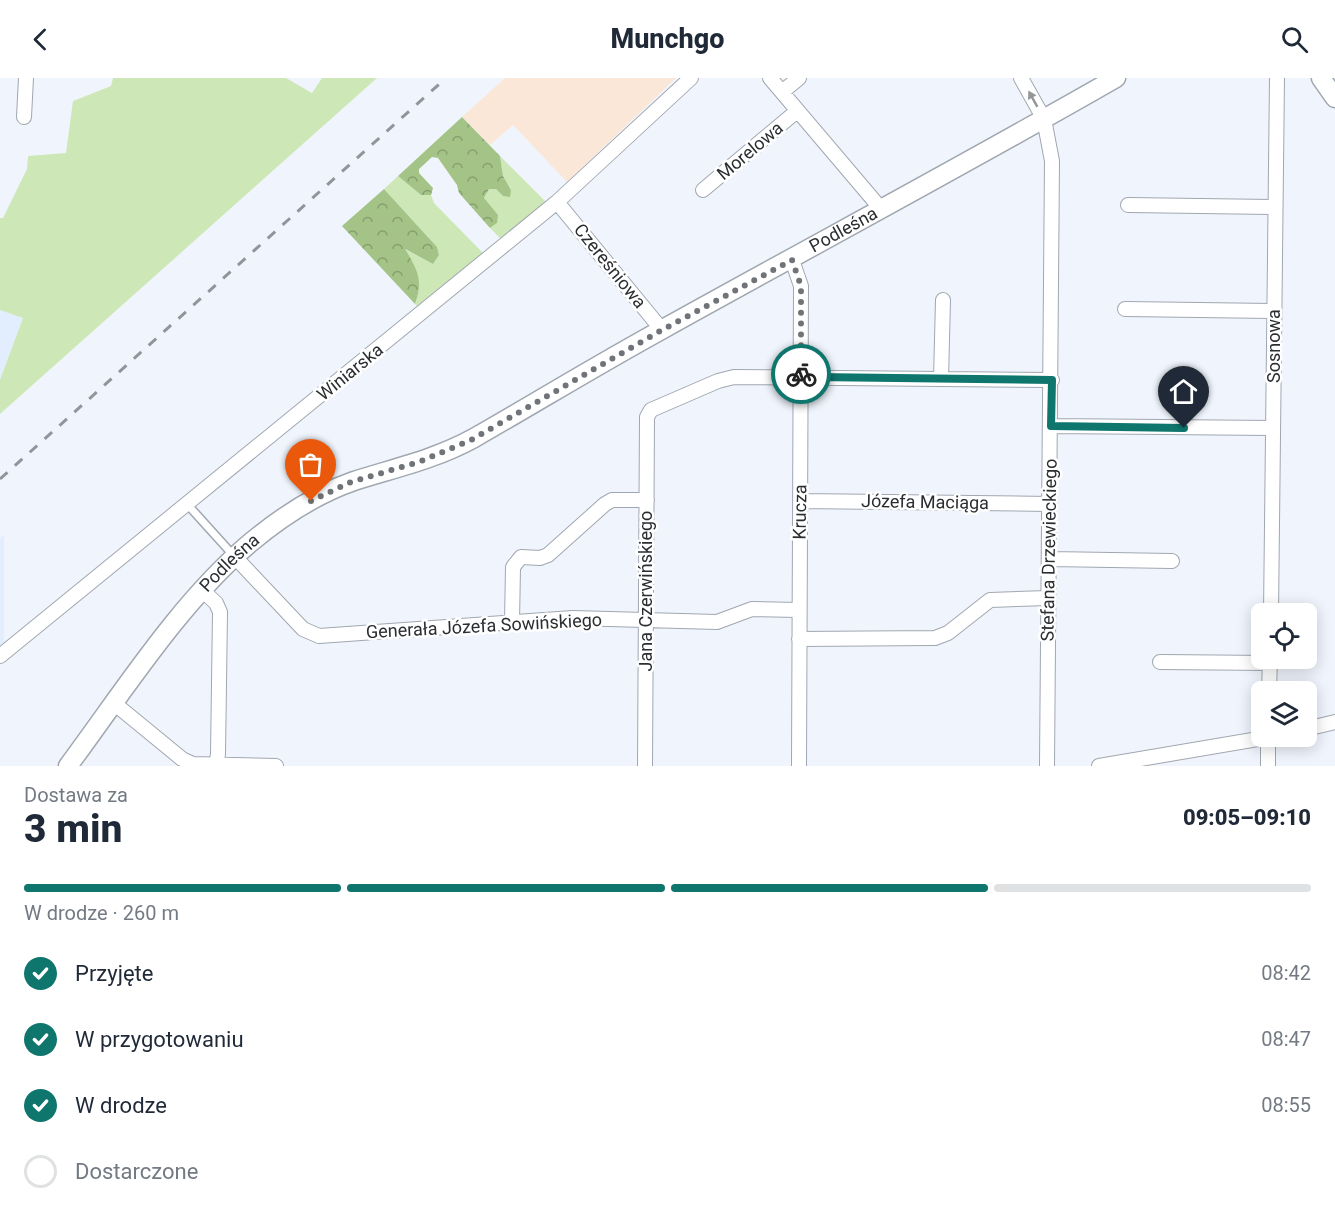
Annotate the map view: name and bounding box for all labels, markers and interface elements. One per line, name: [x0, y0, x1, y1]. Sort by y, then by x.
icon: back: [24, 23, 57, 56]
text: Munchgo: [611, 23, 724, 55]
icon: search: [1278, 23, 1311, 56]
one-way arrow: [1028, 90, 1038, 107]
street label: Morelowa: [713, 117, 787, 184]
street label: Podleśna: [805, 202, 881, 256]
street label: Czereśniowa: [570, 219, 651, 312]
street label: Sosnowa: [1263, 309, 1284, 383]
street label: Winiarska: [312, 339, 387, 405]
courier: [771, 344, 831, 404]
icon: bike: [785, 358, 818, 391]
pin: [1158, 366, 1209, 428]
icon: home: [1167, 375, 1200, 408]
pin: [285, 439, 336, 501]
icon: bag: [294, 448, 327, 481]
street label: Stefana Drzewieckiego: [1036, 458, 1061, 642]
street label: Krucza: [789, 484, 810, 540]
street label: Józefa Maciąga: [861, 490, 989, 513]
street label: Jana Czerwińskiego: [635, 511, 656, 671]
street label: Podleśna: [195, 529, 263, 596]
map controls: [1251, 603, 1317, 747]
button: locate: [1251, 603, 1317, 669]
street label: Generała Józefa Sowińskiego: [365, 609, 603, 642]
button: layers: [1251, 681, 1317, 747]
text: Dostawa za: [24, 783, 128, 807]
text: 09:05–09:10: [1183, 805, 1311, 830]
text: 3 min: [24, 806, 122, 852]
text: W drodze · 260 m: [24, 901, 179, 925]
icon: check: [24, 957, 57, 990]
text: Przyjęte: [75, 961, 153, 986]
text: 08:42: [1261, 961, 1311, 985]
icon: check: [24, 1023, 57, 1056]
text: W przygotowaniu: [75, 1027, 244, 1052]
text: 08:47: [1261, 1027, 1311, 1051]
icon: check: [24, 1089, 57, 1122]
text: W drodze: [75, 1093, 167, 1118]
text: 08:55: [1261, 1093, 1311, 1117]
text: Dostarczone: [75, 1159, 198, 1184]

